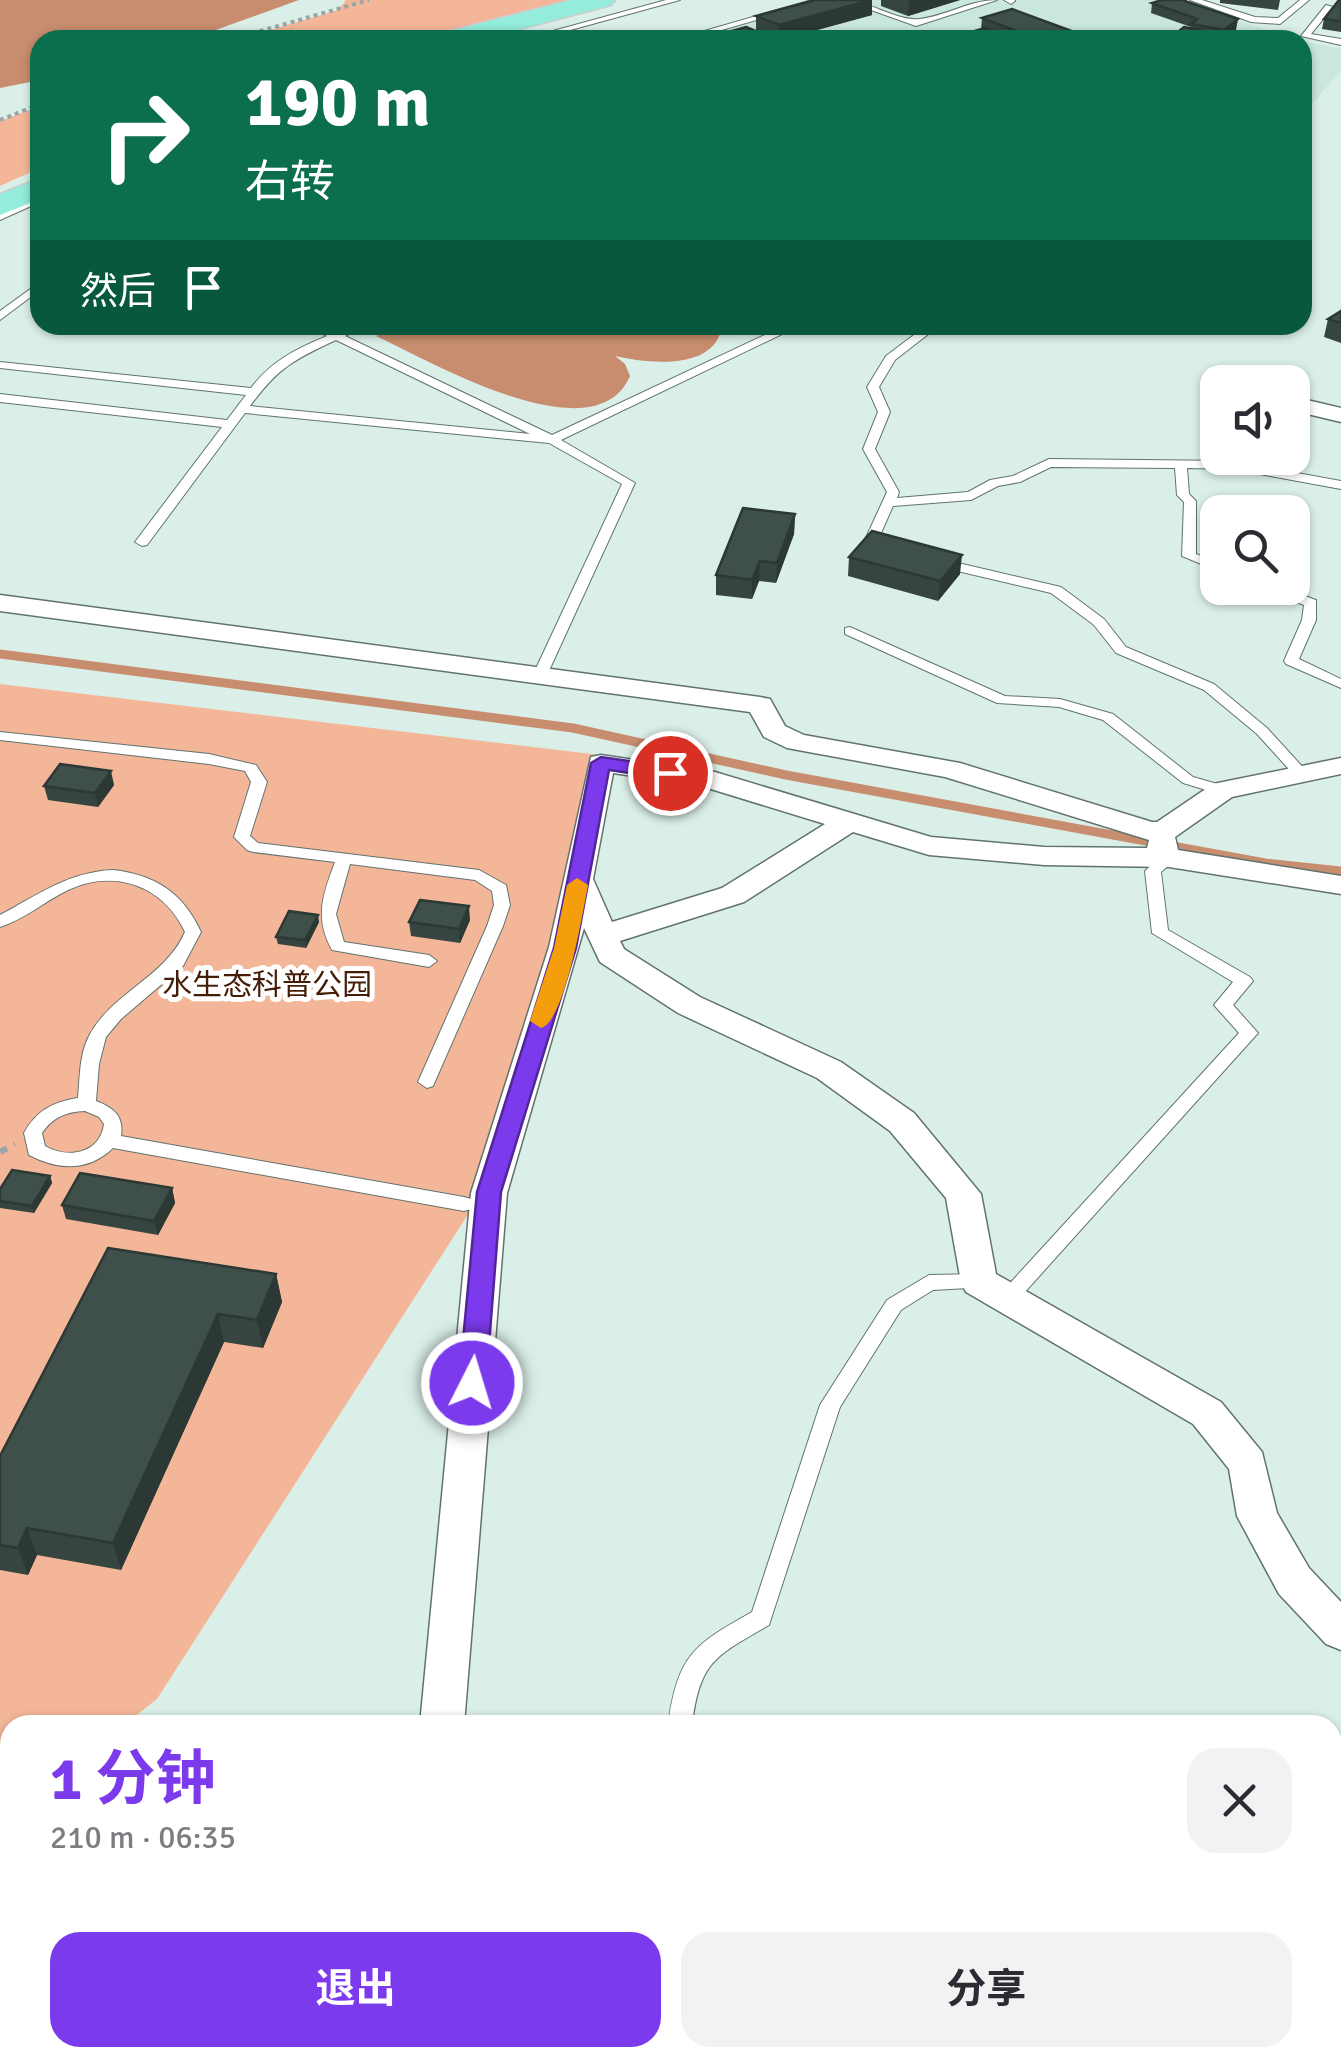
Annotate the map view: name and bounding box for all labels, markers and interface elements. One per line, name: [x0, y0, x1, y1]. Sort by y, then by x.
text: 190 m: [245, 59, 430, 145]
icon: right: [80, 70, 210, 200]
text: 右转: [245, 155, 335, 210]
icon: arrive: [176, 260, 231, 315]
text: 然后: [80, 268, 156, 315]
map controls: [1200, 365, 1310, 605]
button: sound: [1200, 365, 1310, 475]
button: search: [1200, 495, 1310, 605]
pin: [628, 731, 713, 816]
icon: arrive: [643, 746, 698, 801]
park label: 水生态科普公园: [162, 967, 372, 1004]
position arrow: [420, 1331, 524, 1435]
text: 1 分钟: [50, 1743, 216, 1817]
button: close: [1187, 1748, 1292, 1853]
text: 210 m · 06:35: [50, 1818, 236, 1857]
button: 退出: [50, 1932, 661, 2047]
button: 分享: [681, 1932, 1292, 2047]

